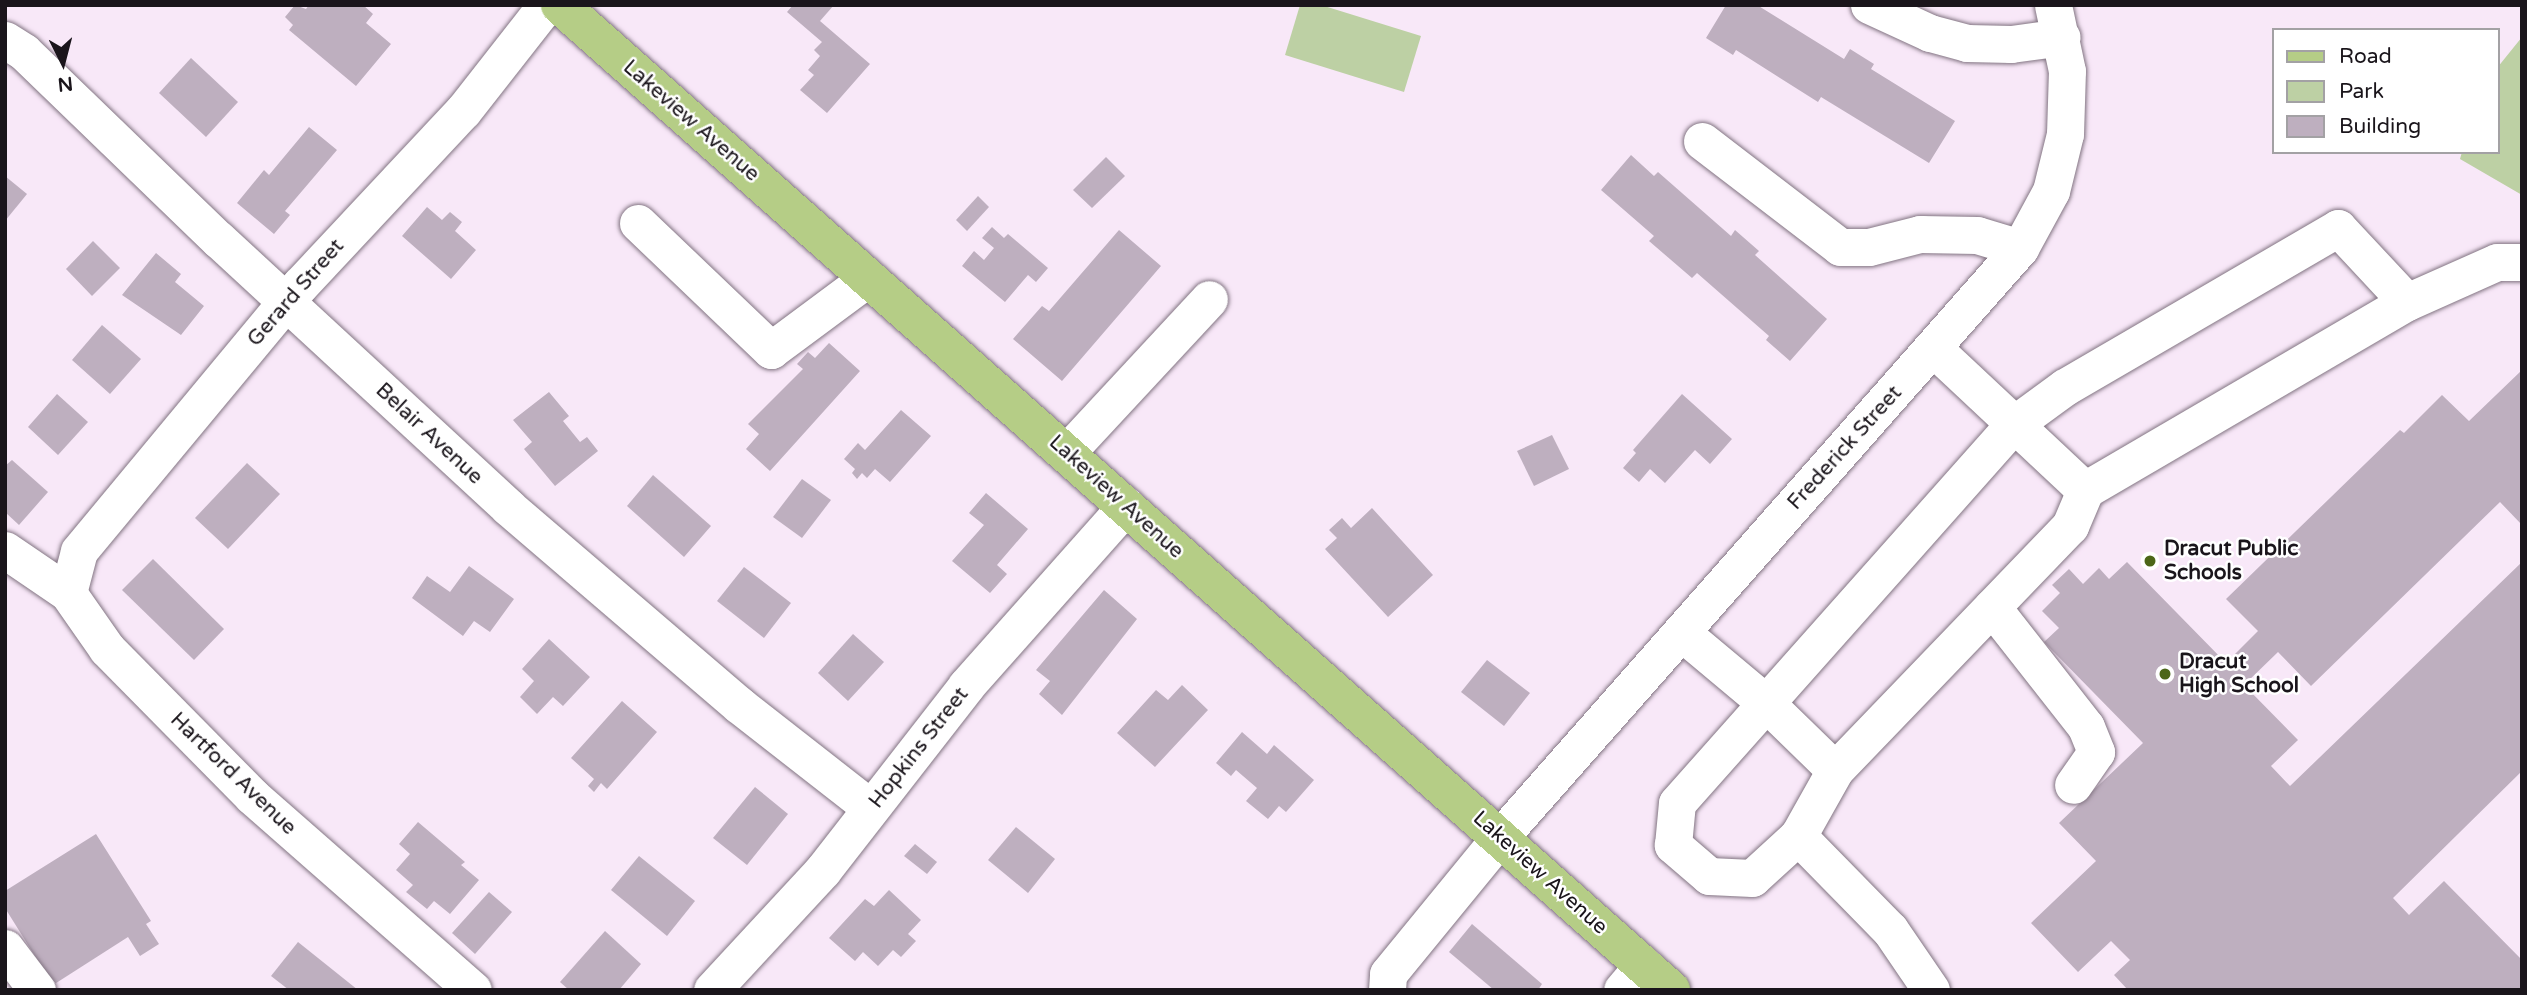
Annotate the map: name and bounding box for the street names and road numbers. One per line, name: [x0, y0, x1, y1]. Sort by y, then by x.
street label: Lakeview Avenue: [618, 55, 764, 187]
street label: Gerard Street: [243, 234, 349, 352]
street label: Belair Avenue: [370, 378, 488, 490]
street label: Frederick Street: [1783, 381, 1907, 515]
street label: Lakeview Avenue: [1044, 430, 1188, 564]
street label: Hopkins Street: [864, 682, 974, 814]
street label: Hartford Avenue: [165, 707, 301, 841]
street label: Lakeview Avenue: [1468, 806, 1612, 940]

